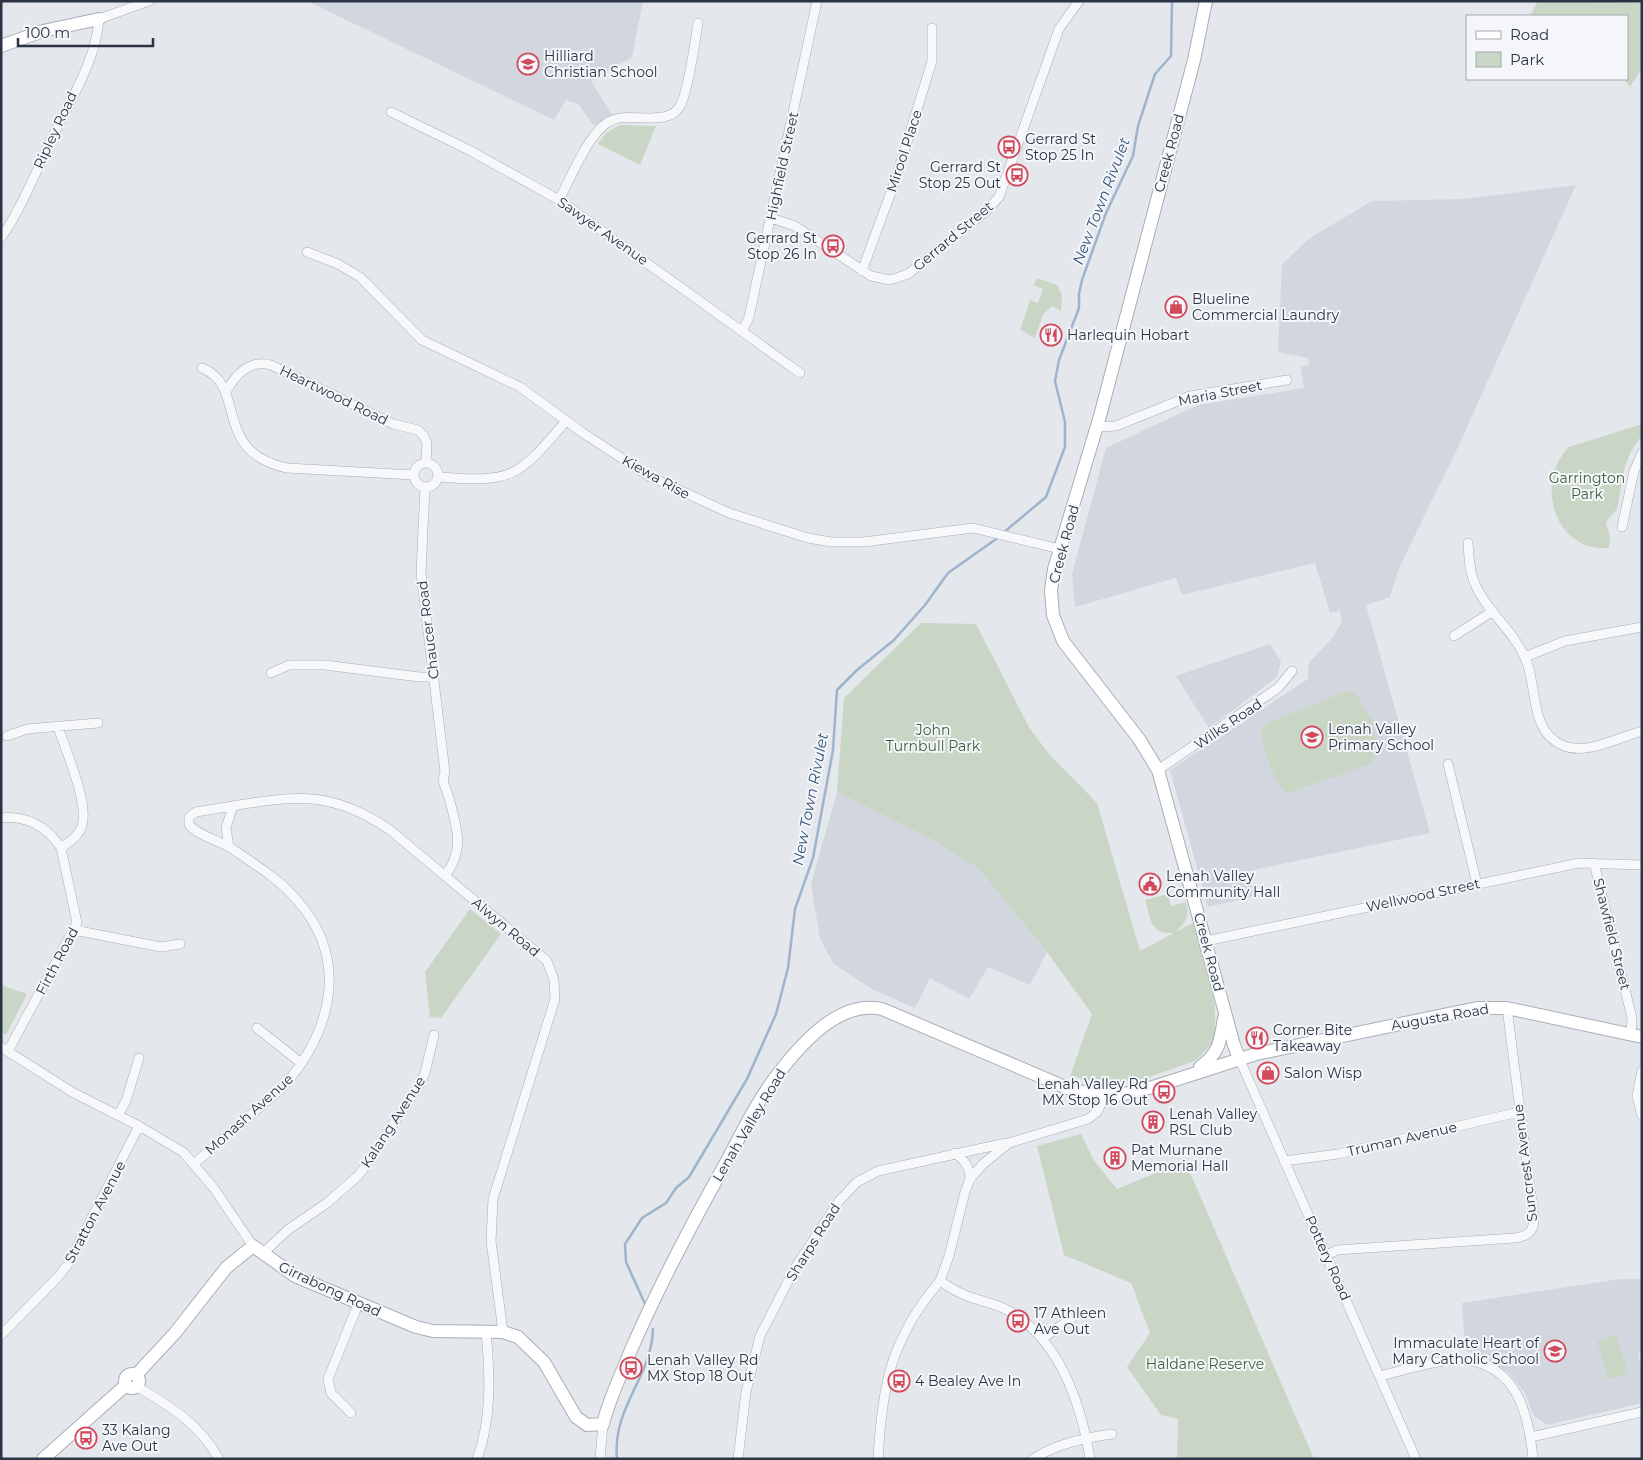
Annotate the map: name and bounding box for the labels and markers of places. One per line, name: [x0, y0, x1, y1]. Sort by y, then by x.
place label: Hilliard Christian School: [544, 47, 658, 81]
school or university icon: Hilliard Christian School: [516, 52, 540, 76]
place label: Gerrard St Stop 25 In: [1025, 130, 1096, 164]
bus stop icon: Gerrard St Stop 25 In: [997, 135, 1021, 159]
place label: Gerrard St Stop 25 Out: [919, 158, 1001, 192]
bus stop icon: Gerrard St Stop 25 Out: [1005, 163, 1029, 187]
place label: Gerrard St Stop 26 In: [746, 229, 817, 263]
bus stop icon: Gerrard St Stop 26 In: [821, 234, 845, 258]
place label: Blueline Commercial Laundry: [1192, 290, 1340, 324]
shop icon: Blueline Commercial Laundry: [1164, 295, 1188, 319]
restaurant icon: Harlequin Hobart: [1039, 323, 1063, 347]
place label: Harlequin Hobart: [1067, 326, 1190, 344]
place label: Lenah Valley Primary School: [1328, 720, 1434, 754]
school or university icon: Lenah Valley Primary School: [1300, 725, 1324, 749]
place label: Lenah Valley Community Hall: [1166, 867, 1280, 901]
public building icon: Lenah Valley Community Hall: [1138, 872, 1162, 896]
place label: Corner Bite Takeaway: [1273, 1021, 1352, 1055]
restaurant icon: Corner Bite Takeaway: [1245, 1026, 1269, 1050]
shop icon: Salon Wisp: [1256, 1061, 1280, 1085]
place label: Salon Wisp: [1284, 1064, 1362, 1082]
place label: Lenah Valley Rd MX Stop 16 Out: [1037, 1075, 1148, 1109]
bus stop icon: Lenah Valley Rd MX Stop 16 Out: [1152, 1080, 1176, 1104]
place label: Lenah Valley RSL Club: [1169, 1105, 1258, 1139]
building icon: Lenah Valley RSL Club: [1141, 1110, 1165, 1134]
place label: Pat Murnane Memorial Hall: [1131, 1141, 1229, 1175]
building icon: Pat Murnane Memorial Hall: [1103, 1146, 1127, 1170]
place label: 17 Athleen Ave Out: [1034, 1304, 1106, 1338]
bus stop icon: 17 Athleen Ave Out: [1006, 1309, 1030, 1333]
place label: Immaculate Heart of Mary Catholic School: [1392, 1334, 1540, 1368]
school or university icon: Immaculate Heart of Mary Catholic School: [1543, 1339, 1567, 1363]
place label: Lenah Valley Rd MX Stop 18 Out: [647, 1351, 758, 1385]
bus stop icon: Lenah Valley Rd MX Stop 18 Out: [619, 1356, 643, 1380]
bus stop icon: 4 Bealey Ave In: [887, 1369, 911, 1393]
place label: 4 Bealey Ave In: [915, 1372, 1021, 1390]
place label: 33 Kalang Ave Out: [102, 1421, 171, 1455]
bus stop icon: 33 Kalang Ave Out: [74, 1426, 98, 1450]

